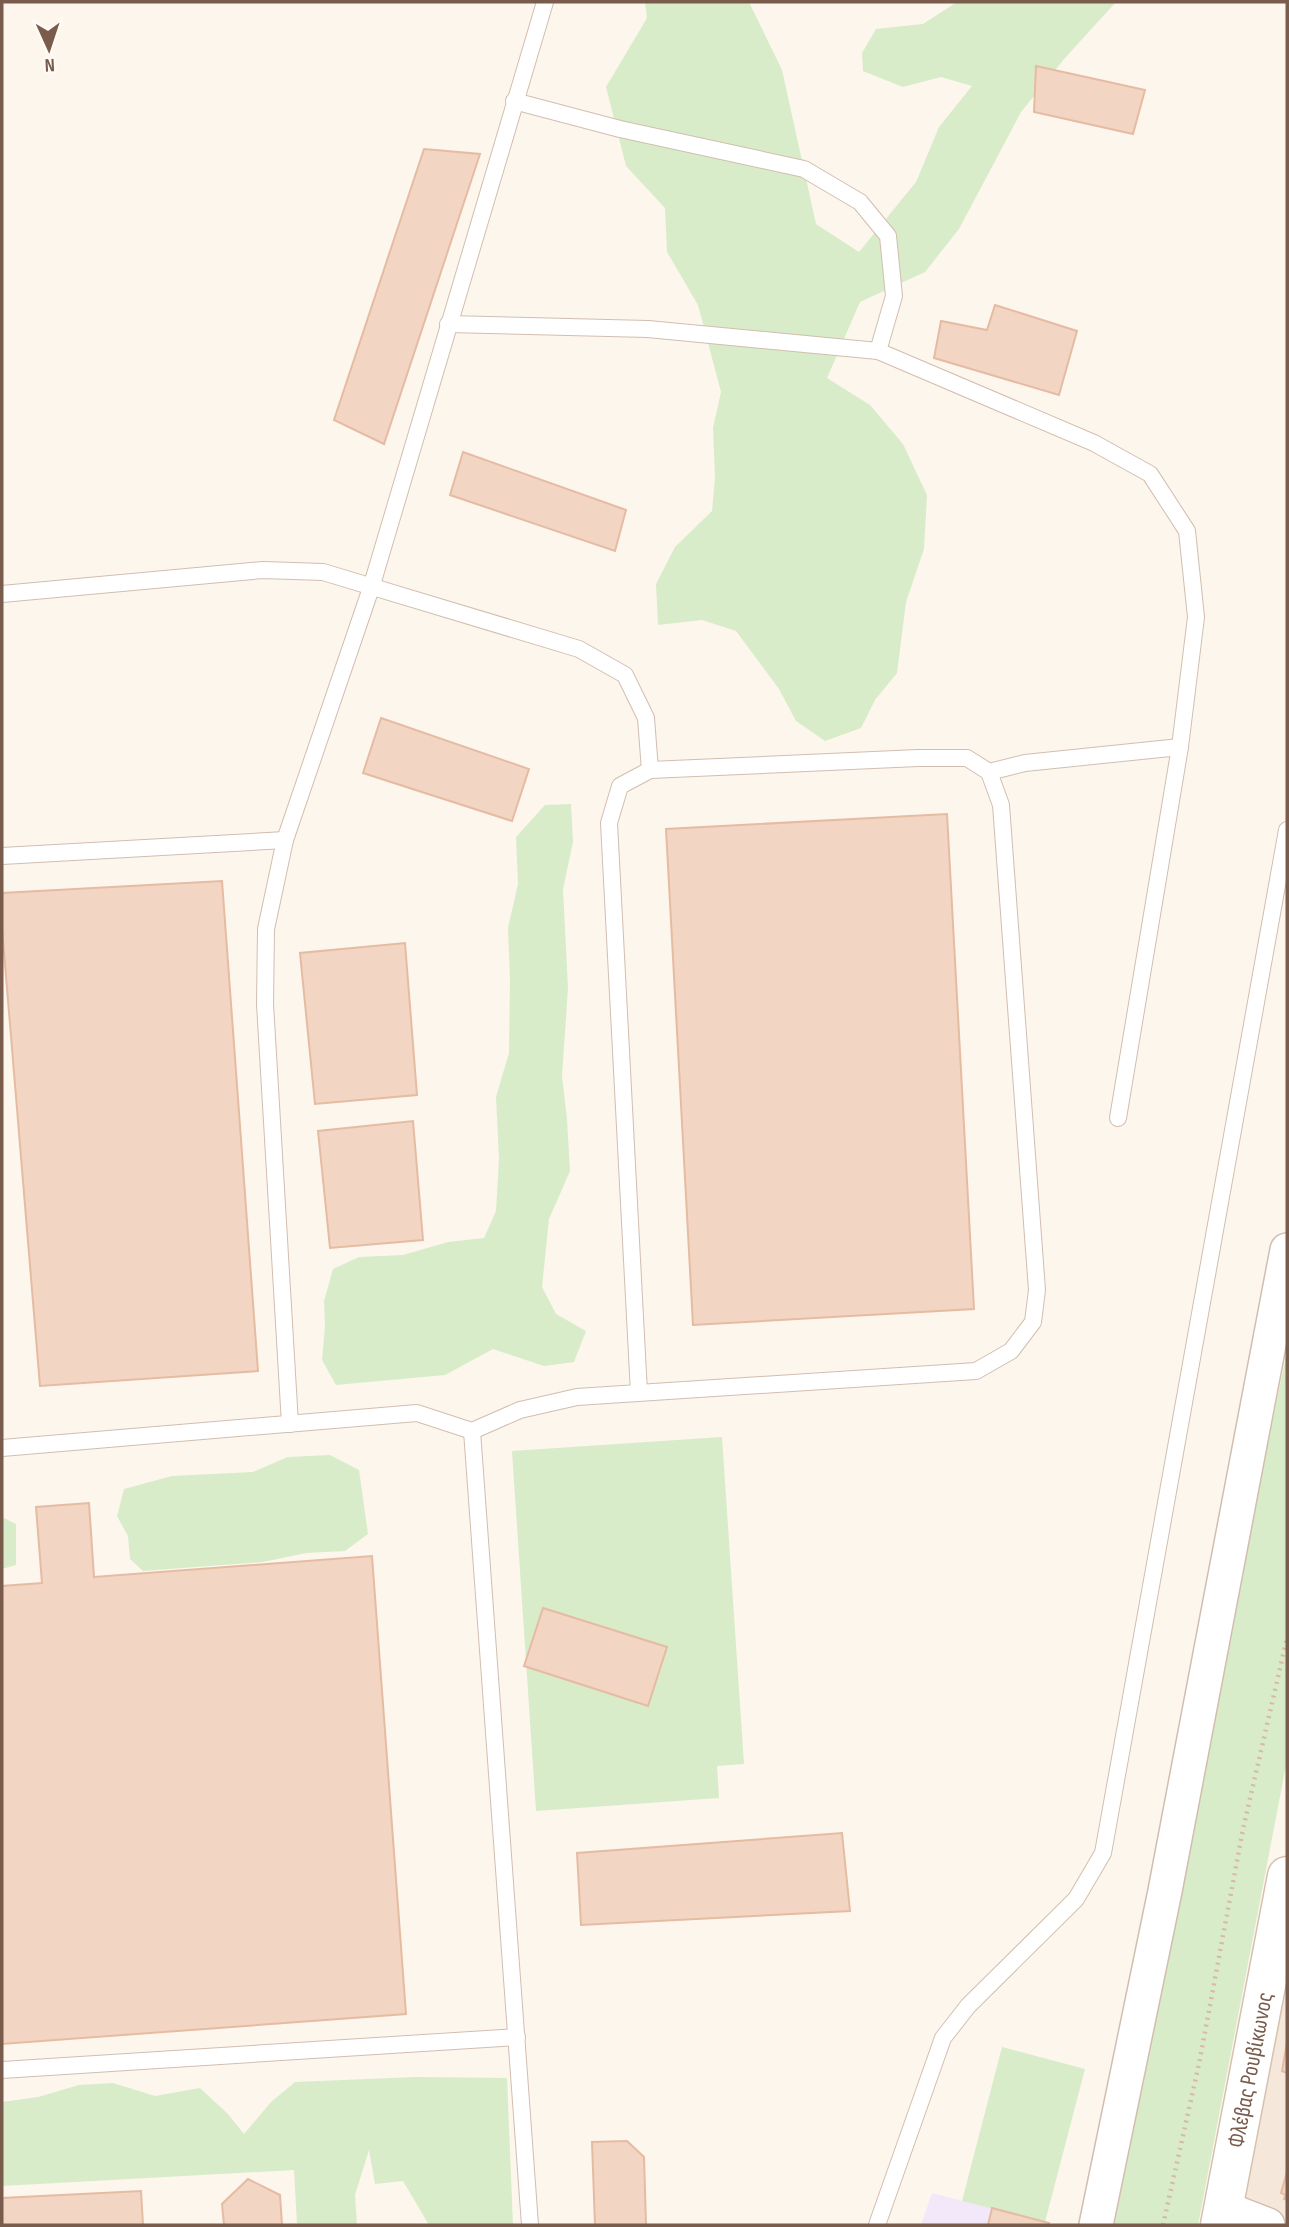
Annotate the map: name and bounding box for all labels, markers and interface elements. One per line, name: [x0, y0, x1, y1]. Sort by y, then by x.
north arrow: [14, 14, 84, 84]
text: N: [44, 53, 55, 76]
street label: Φλέβας Ρουβίκωνος: [1222, 1990, 1279, 2150]

